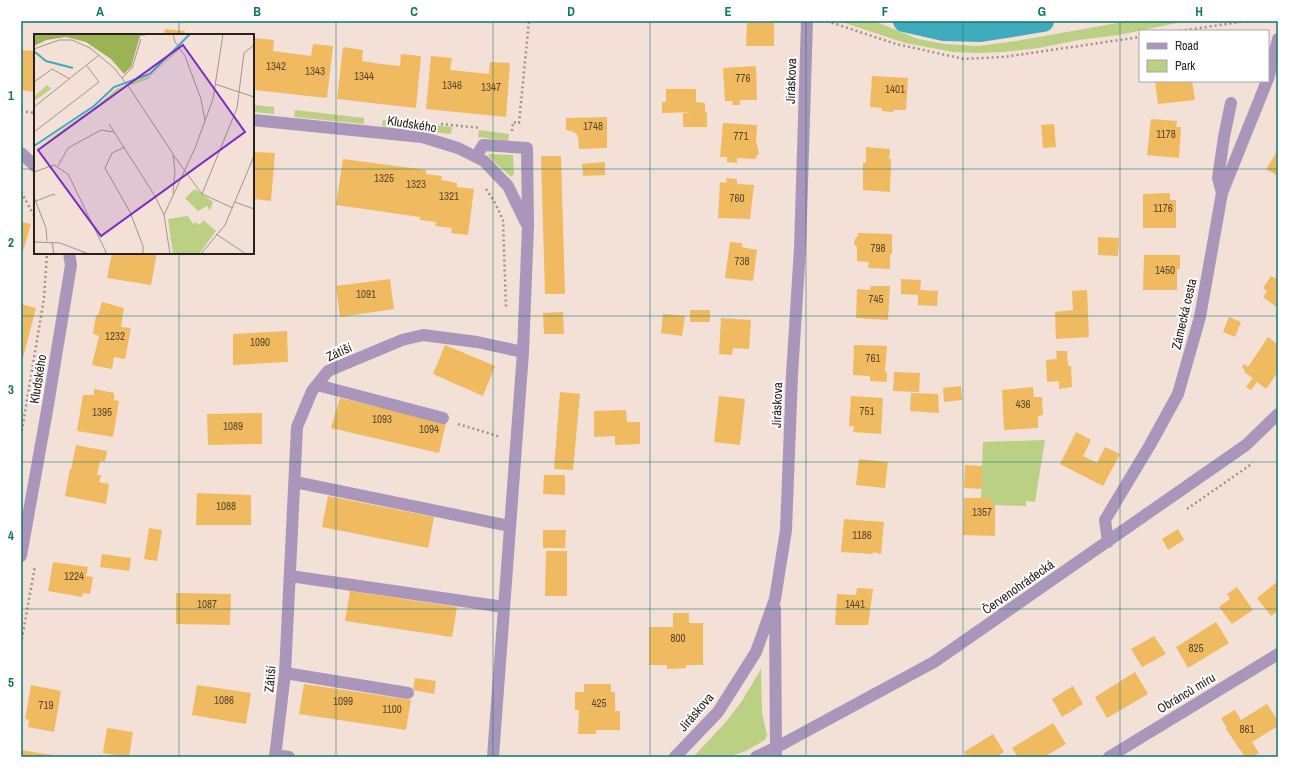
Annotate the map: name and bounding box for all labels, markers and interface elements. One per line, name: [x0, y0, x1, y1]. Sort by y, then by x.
text: A: [96, 3, 104, 20]
text: B: [253, 3, 261, 20]
text: C: [410, 3, 418, 20]
text: D: [567, 3, 575, 20]
text: E: [724, 3, 732, 20]
text: F: [882, 3, 889, 20]
text: G: [1038, 3, 1046, 20]
text: H: [1195, 3, 1203, 20]
legend: [1139, 30, 1269, 82]
inset map: [34, 34, 254, 254]
text: Road: [1175, 38, 1199, 54]
street label: Jiráskova: [782, 58, 800, 104]
text: Park: [1175, 58, 1195, 74]
house number: 1342: [266, 59, 286, 73]
house number: 1343: [305, 64, 325, 78]
house number: 1344: [354, 69, 374, 83]
house number: 776: [735, 71, 751, 85]
house number: 1346: [442, 78, 462, 92]
house number: 1347: [481, 80, 501, 94]
house number: 1401: [885, 82, 905, 96]
text: 1: [8, 87, 14, 104]
street label: Kludského: [386, 112, 438, 136]
house number: 1748: [583, 119, 603, 133]
house number: 1178: [1156, 127, 1176, 141]
house number: 771: [733, 129, 749, 143]
house number: 1325: [374, 171, 394, 185]
house number: 1323: [406, 177, 426, 191]
house number: 1321: [439, 189, 459, 203]
house number: 760: [729, 191, 745, 205]
house number: 1176: [1153, 201, 1173, 215]
text: 2: [8, 234, 14, 251]
house number: 798: [870, 241, 886, 255]
house number: 738: [734, 254, 750, 268]
house number: 1450: [1155, 263, 1175, 277]
street label: Zámecká cesta: [1168, 277, 1200, 351]
house number: 1091: [356, 287, 376, 301]
house number: 745: [868, 292, 884, 306]
house number: 1232: [105, 329, 125, 343]
house number: 1090: [250, 335, 270, 349]
street label: Zátiší: [323, 338, 356, 365]
house number: 761: [865, 351, 881, 365]
street label: Kludského: [26, 353, 50, 405]
text: 3: [8, 381, 14, 398]
street label: Jiráskova: [768, 382, 786, 428]
house number: 436: [1015, 397, 1031, 411]
house number: 751: [859, 404, 875, 418]
house number: 1395: [92, 405, 112, 419]
house number: 1093: [372, 412, 392, 426]
house number: 1089: [223, 419, 243, 433]
house number: 1094: [419, 422, 439, 436]
house number: 1088: [216, 499, 236, 513]
house number: 1357: [972, 505, 992, 519]
text: 4: [8, 527, 14, 544]
house number: 1186: [852, 528, 872, 542]
street label: Červenohrádecká: [979, 556, 1057, 618]
house number: 1224: [64, 569, 84, 583]
house number: 1087: [197, 597, 217, 611]
house number: 1441: [845, 597, 865, 611]
house number: 800: [670, 631, 686, 645]
house number: 825: [1188, 641, 1204, 655]
street label: Zátiší: [260, 664, 280, 693]
street label: Obránců míru: [1154, 669, 1218, 717]
text: 5: [8, 674, 14, 691]
street label: Jiráskova: [675, 689, 717, 735]
house number: 1086: [214, 693, 234, 707]
house number: 1099: [333, 694, 353, 708]
house number: 425: [591, 696, 607, 710]
house number: 719: [38, 698, 54, 712]
house number: 1100: [382, 702, 402, 716]
house number: 861: [1239, 722, 1255, 736]

